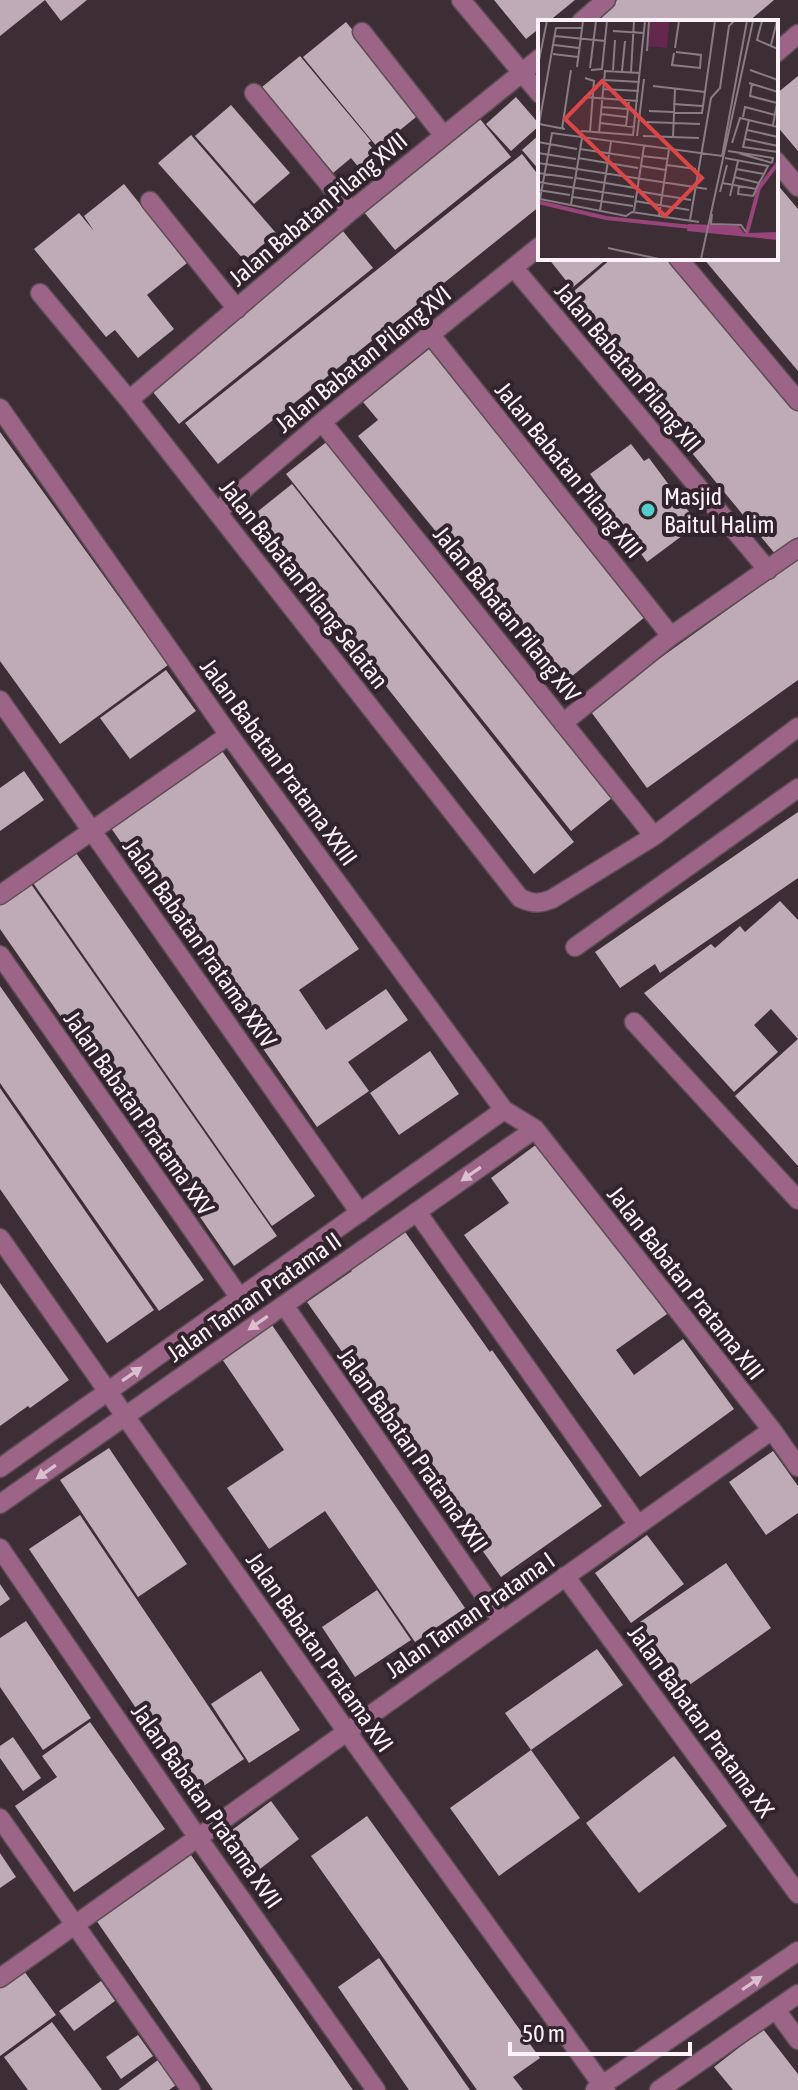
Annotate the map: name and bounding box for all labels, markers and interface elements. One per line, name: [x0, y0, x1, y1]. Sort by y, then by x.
inset map: [538, 20, 778, 260]
street label: Jalan Babatan Pilang XVII: [224, 127, 412, 291]
street label: Jalan Babatan Pilang XII: [550, 277, 706, 457]
street label: Jalan Babatan Pilang XVI: [270, 280, 456, 438]
street label: Jalan Babatan Pilang XIII: [490, 377, 648, 563]
street label: Jalan Babatan Pilang Selatan: [214, 474, 394, 694]
place label: Masjid Baitul Halim: [664, 483, 774, 538]
marker: Masjid Baitul Halim: [639, 501, 657, 519]
street label: Jalan Babatan Pilang XIV: [428, 521, 586, 707]
street label: Jalan Babatan Pratama XXIII: [195, 653, 363, 871]
street label: Jalan Babatan Pratama XXIV: [118, 834, 282, 1053]
street label: Jalan Babatan Pratama XXV: [59, 1006, 220, 1220]
one-way arrow: [461, 1166, 482, 1181]
street label: Jalan Babatan Pratama XIII: [602, 1181, 770, 1385]
street label: Jalan Taman Pratama II: [162, 1227, 346, 1367]
one-way arrow: [248, 1315, 269, 1330]
street label: Jalan Babatan Pratama XXII: [332, 1343, 494, 1557]
one-way arrow: [121, 1366, 143, 1382]
one-way arrow: [35, 1464, 56, 1479]
street label: Jalan Babatan Pratama XVI: [241, 1547, 399, 1757]
street label: Jalan Taman Pratama I: [380, 1547, 560, 1683]
street label: Jalan Babatan Pratama XX: [622, 1620, 780, 1822]
street label: Jalan Babatan Pratama XVII: [126, 1699, 288, 1913]
one-way arrow: [741, 1975, 762, 1990]
scale bar: [510, 2006, 690, 2056]
text: 50 m: [522, 2020, 565, 2047]

